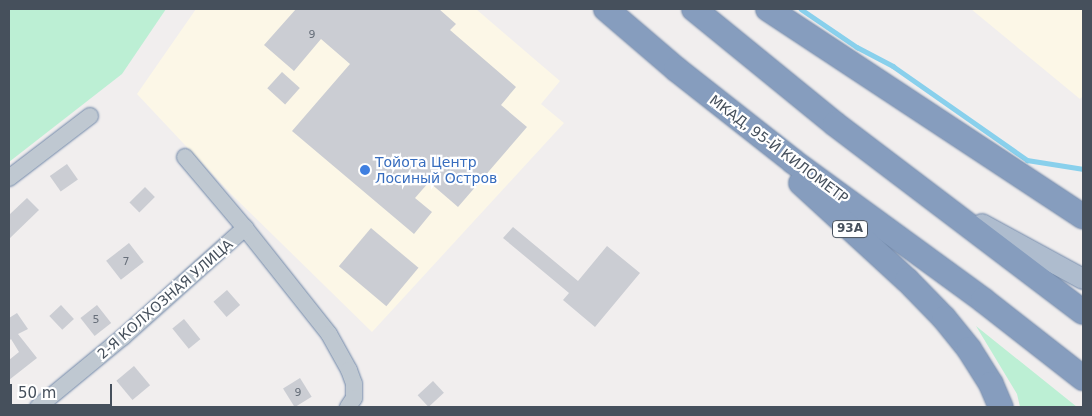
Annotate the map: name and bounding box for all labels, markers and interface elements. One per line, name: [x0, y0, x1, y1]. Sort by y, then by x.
house number: 9: [309, 28, 315, 42]
street label: МКАД, 95-Й КИЛОМЕТР: [706, 91, 852, 207]
place label: Тойота Центр Лосиный Остров: [375, 154, 497, 186]
marker: Тойота Центр Лосиный Остров: [359, 164, 371, 176]
road number: 93A: [831, 220, 869, 238]
street label: 2-Я КОЛХОЗНАЯ УЛИЦА: [94, 236, 236, 362]
house number: 7: [123, 255, 129, 269]
house number: 5: [93, 313, 99, 327]
scale bar: [12, 374, 115, 406]
text: 50 m: [18, 384, 56, 402]
house number: 9: [295, 386, 301, 400]

